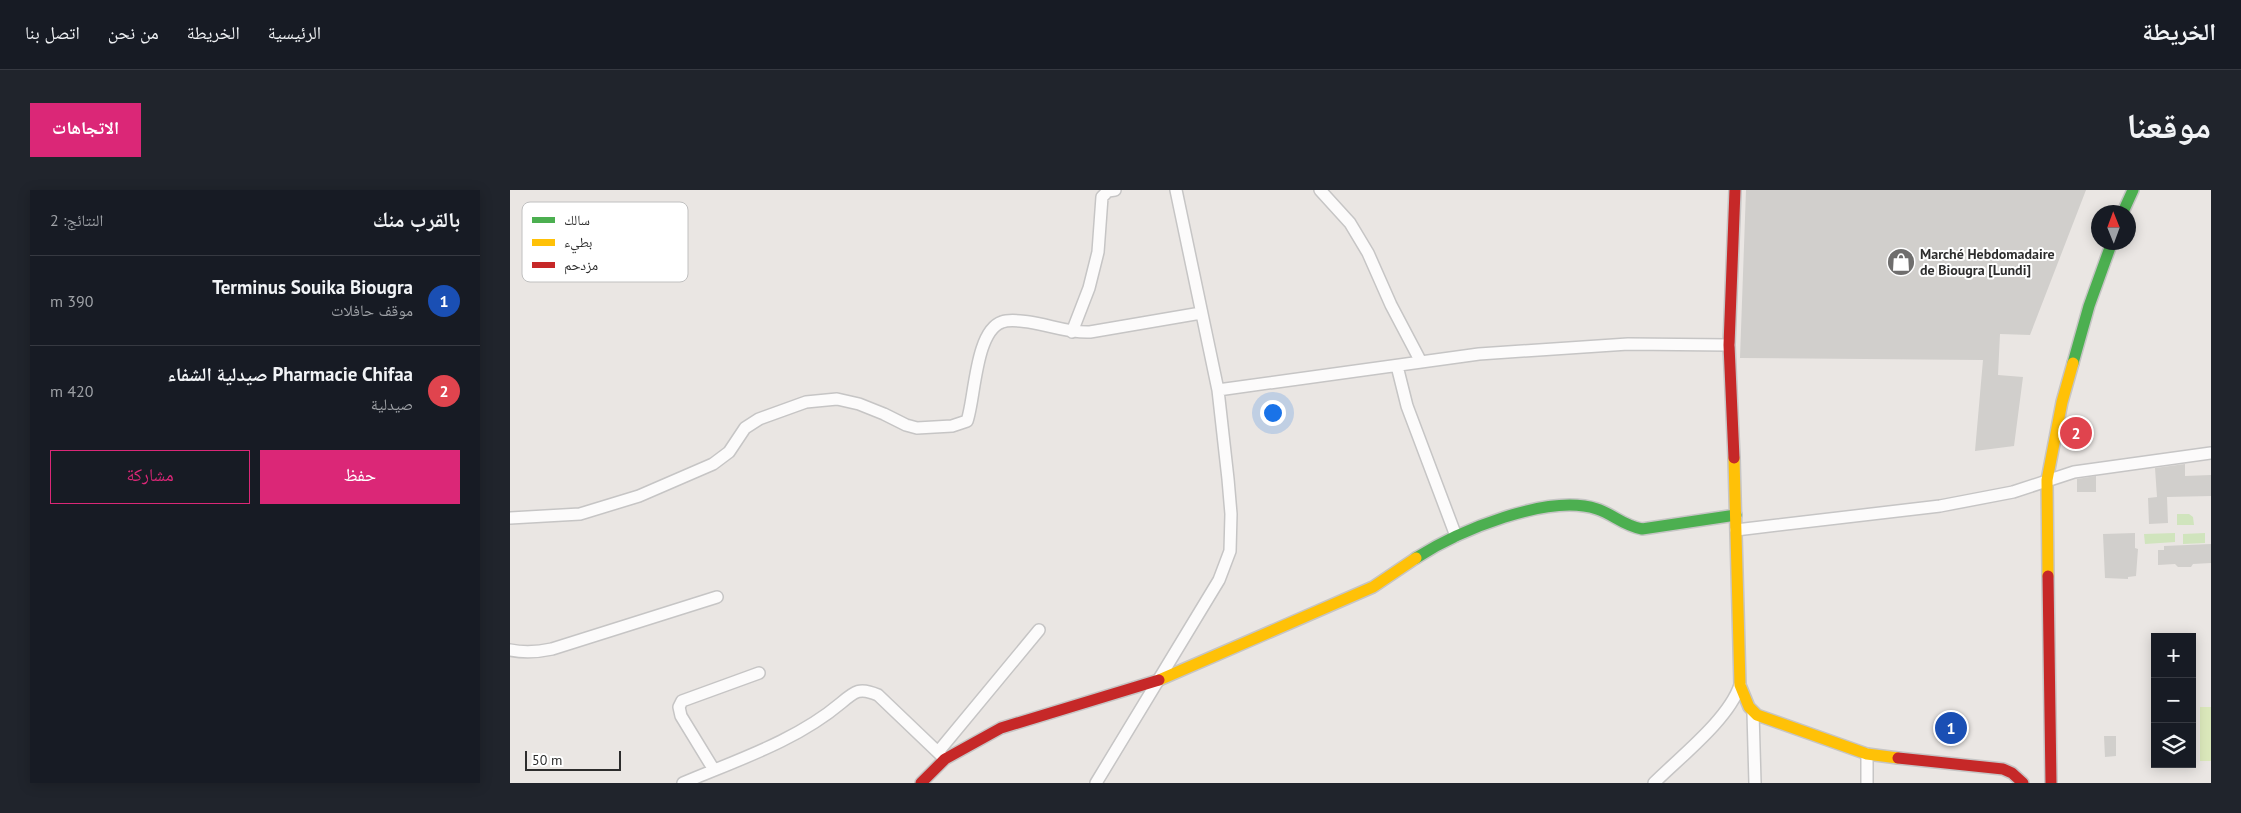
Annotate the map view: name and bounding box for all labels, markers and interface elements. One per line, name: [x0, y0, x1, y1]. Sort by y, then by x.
text: الخريطة: [2142, 16, 2216, 47]
text: اتصل بنا: [25, 21, 80, 44]
text: من نحن: [108, 21, 159, 44]
text: الخريطة: [187, 21, 240, 44]
text: الرئيسية: [268, 21, 321, 44]
text: موقعنا: [2126, 102, 2211, 148]
button: الاتجاهات: [30, 103, 141, 157]
legend: [522, 202, 688, 282]
north arrow: [2091, 205, 2136, 250]
text: بالقرب منك: [373, 206, 460, 233]
text: النتائج: 2: [50, 210, 103, 230]
text: سالك: [564, 211, 590, 229]
text: بطيء: [564, 233, 593, 254]
place label: Marché Hebdomadaire de Biougra [Lundi]: [1920, 245, 2055, 279]
shop icon: Marché Hebdomadaire de Biougra [Lundi]: [1886, 247, 1916, 277]
text: مزدحم: [564, 256, 598, 275]
text: Terminus Souika Biougra: [212, 275, 413, 299]
text: 390 m: [50, 291, 93, 311]
text: 1: [439, 291, 449, 311]
text: موقف حافلات: [331, 300, 413, 320]
text: Pharmacie Chifaa صيدلية الشفاء: [167, 362, 413, 386]
text: 420 m: [50, 381, 93, 401]
text: 2: [439, 381, 449, 401]
text: صيدلية: [371, 394, 413, 414]
your location: [1260, 400, 1286, 426]
pin: 2: [2060, 414, 2092, 452]
button: مشاركة: [50, 450, 250, 504]
button: حفظ: [260, 450, 460, 504]
map controls: [2151, 633, 2196, 768]
button: +: [2151, 633, 2196, 678]
button: −: [2151, 678, 2196, 723]
pin: 1: [1935, 709, 1967, 747]
button: layers: [2151, 723, 2196, 768]
scale bar: [525, 748, 621, 771]
text: 50 m: [532, 751, 562, 769]

